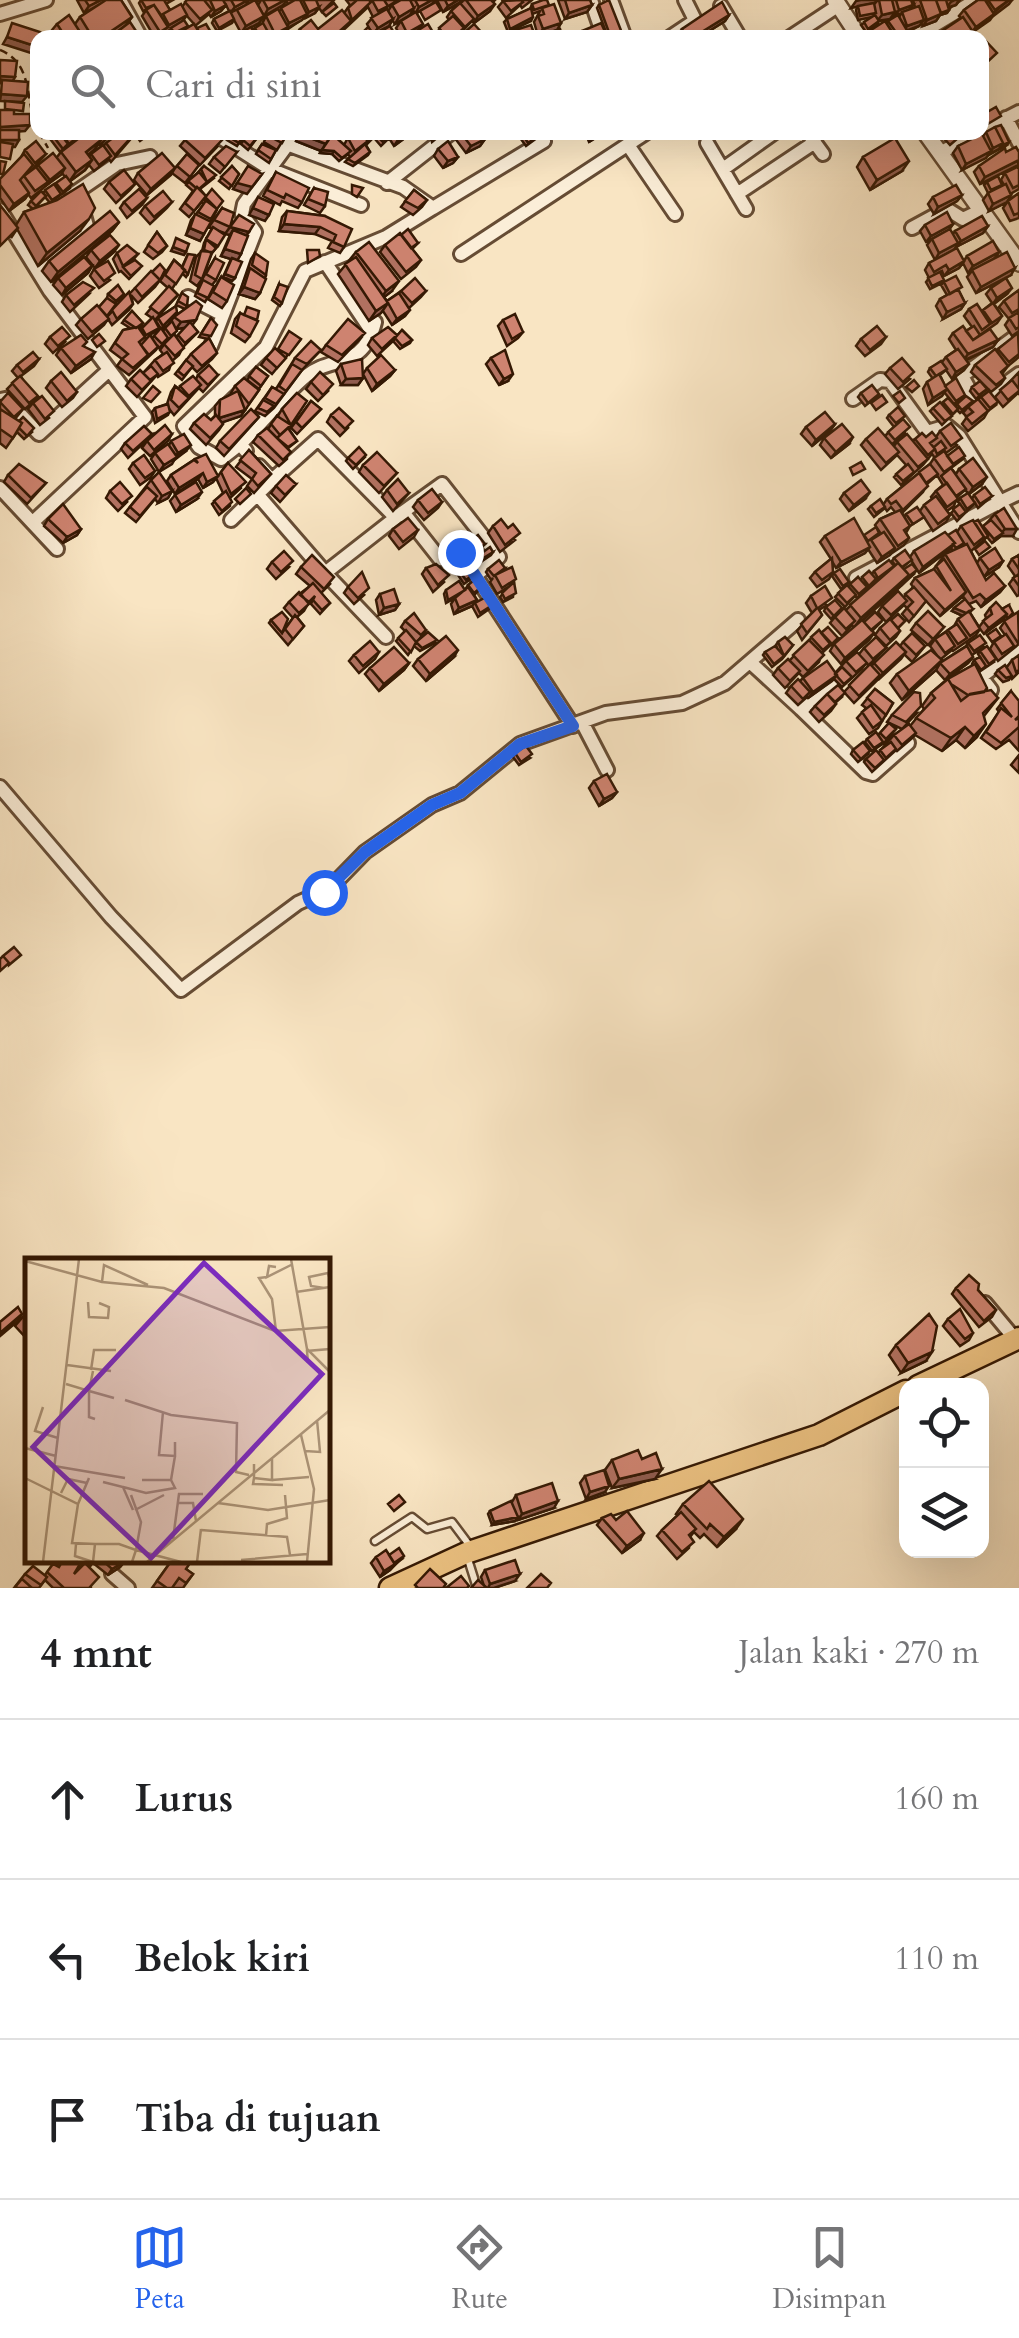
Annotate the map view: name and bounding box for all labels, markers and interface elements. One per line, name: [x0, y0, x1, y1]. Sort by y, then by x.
search box: [30, 30, 989, 140]
icon: search: [65, 58, 120, 113]
text: Cari di sini: [145, 59, 322, 111]
route end: [438, 530, 484, 576]
route start: [302, 870, 348, 916]
inset map: [25, 1258, 330, 1563]
map controls: [899, 1378, 989, 1558]
button: locate: [899, 1378, 989, 1468]
button: layers: [899, 1468, 989, 1558]
text: 4 mnt: [40, 1625, 152, 1682]
text: Jalan kaki · 270 m: [738, 1631, 979, 1675]
icon: ahead: [40, 1772, 95, 1827]
text: Lurus: [135, 1773, 233, 1825]
text: 160 m: [894, 1777, 979, 1821]
icon: left: [40, 1932, 95, 1987]
text: Belok kiri: [135, 1933, 310, 1985]
text: 110 m: [894, 1937, 979, 1981]
icon: arrive: [40, 2092, 95, 2147]
text: Tiba di tujuan: [135, 2093, 380, 2145]
tab: Peta: [132, 2220, 187, 2318]
tab: Rute: [452, 2220, 508, 2318]
tab: Disimpan: [772, 2220, 887, 2318]

